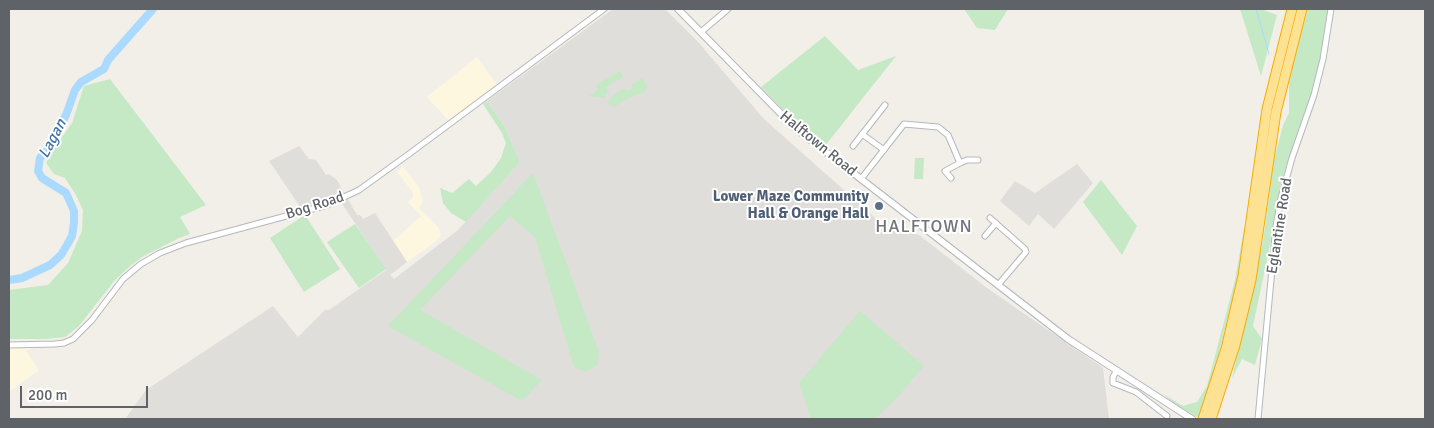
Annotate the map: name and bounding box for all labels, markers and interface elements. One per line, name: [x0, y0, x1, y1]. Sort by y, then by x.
street label: Halftown Road: [776, 108, 860, 180]
water label: Lagan: [35, 116, 71, 162]
street label: Eglantine Road: [1264, 177, 1296, 275]
street label: Bog Road: [284, 188, 346, 224]
place label: Lower Maze Community Hall & Orange Hall: [713, 188, 869, 223]
marker: Lower Maze Community Hall & Orange Hall: [873, 200, 885, 212]
district label: HALFTOWN: [874, 216, 974, 238]
scale bar: [22, 376, 150, 408]
text: 200 m: [28, 386, 68, 404]

